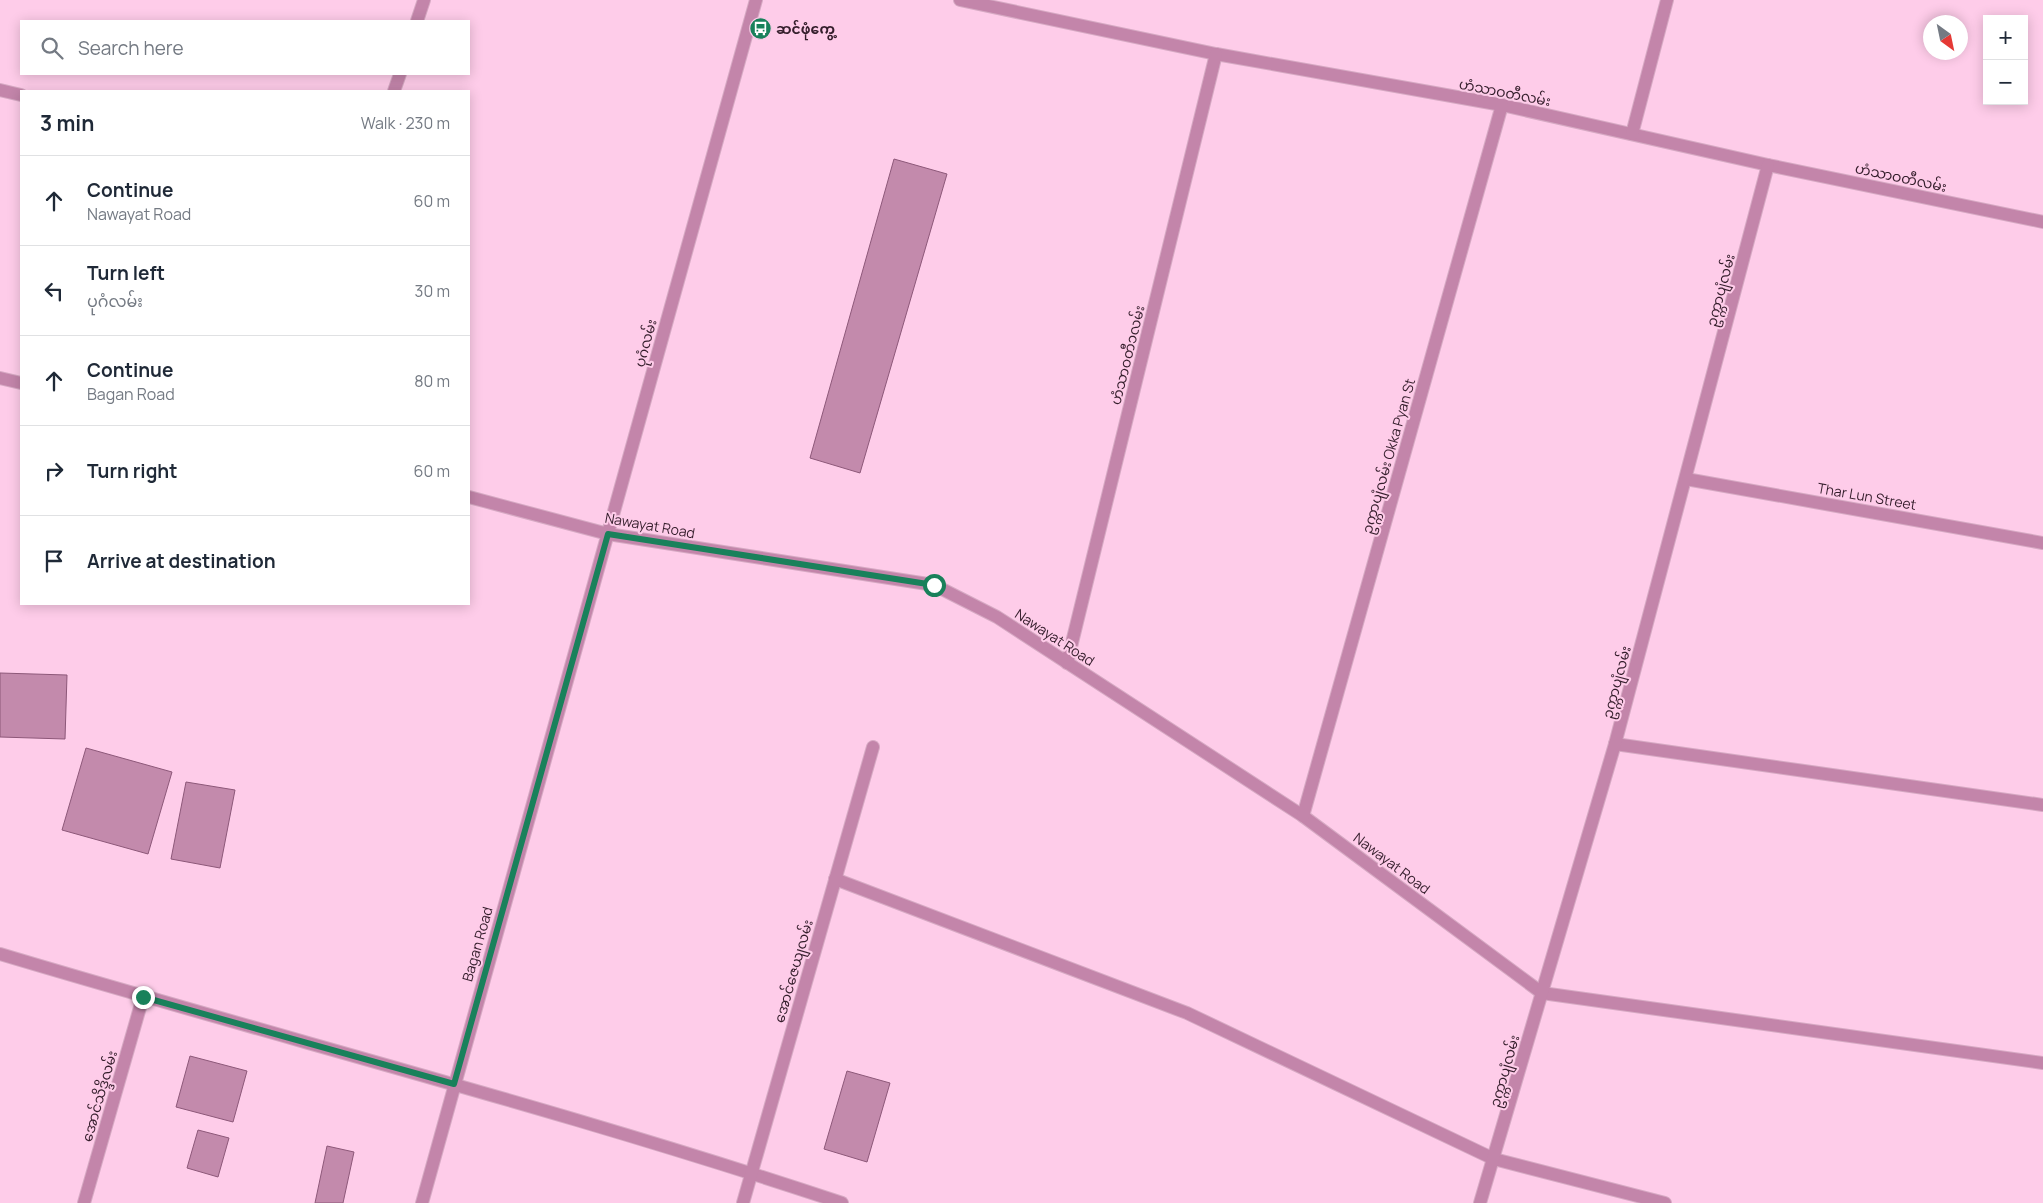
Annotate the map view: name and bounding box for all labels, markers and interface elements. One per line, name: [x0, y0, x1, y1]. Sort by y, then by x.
north arrow: [1923, 15, 1968, 60]
map controls: [1983, 15, 2028, 105]
button: +: [1983, 15, 2028, 60]
bus stop icon: ဆင်ဖုံကွေ့: [748, 16, 772, 40]
place label: ဆင်ဖုံကွေ့: [776, 19, 837, 41]
search box: [20, 20, 470, 75]
icon: search: [38, 34, 66, 62]
text: Search here: [78, 35, 184, 61]
button: −: [1983, 60, 2028, 105]
street label: ဟံသာဝတီလမ်း: [1457, 74, 1553, 110]
text: 3 min: [40, 109, 94, 137]
text: Walk · 230 m: [361, 112, 450, 134]
street label: ဟံသာဝတီလမ်း: [1853, 158, 1949, 196]
text: Continue: [87, 177, 173, 203]
icon: ahead: [40, 187, 68, 215]
text: 60 m: [414, 190, 450, 212]
text: Nawayat Road: [87, 203, 191, 225]
street label: ဥက္ကာပျံလမ်း: [1701, 252, 1742, 329]
text: Turn left: [87, 260, 165, 286]
icon: left: [40, 277, 68, 305]
text: 30 m: [415, 280, 450, 302]
text: ပုဂံလမ်း: [87, 290, 143, 312]
street label: ဟံသာဝတီ၁လမ်း: [1105, 303, 1149, 407]
street label: ပုဂံလမ်း: [629, 317, 663, 370]
text: Continue: [87, 357, 173, 383]
icon: ahead: [40, 367, 68, 395]
text: 80 m: [414, 370, 450, 392]
street label: ဥက္ကာပျံလမ်း Okka Pyan St: [1357, 376, 1422, 537]
text: Bagan Road: [87, 383, 175, 405]
icon: right: [40, 457, 68, 485]
text: Turn right: [87, 458, 177, 484]
text: 60 m: [414, 460, 450, 482]
street label: Thar Lun Street: [1816, 478, 1918, 514]
street label: Nawayat Road: [603, 508, 697, 542]
icon: arrive: [40, 547, 68, 575]
text: Arrive at destination: [87, 548, 276, 574]
route start: [923, 574, 946, 597]
street label: Nawayat Road: [1012, 604, 1098, 670]
street label: ဥက္ကာပျံလမ်း: [1597, 644, 1638, 721]
street label: Nawayat Road: [1350, 828, 1434, 898]
street label: Bagan Road: [457, 905, 497, 983]
street label: အောင်ဇေယျလမ်း: [769, 917, 820, 1026]
route end: [132, 986, 155, 1009]
street label: ဥက္ကာပျံလမ်း: [1485, 1033, 1526, 1110]
street label: အောင်သိဒ္ဒိလမ်း: [77, 1048, 124, 1145]

